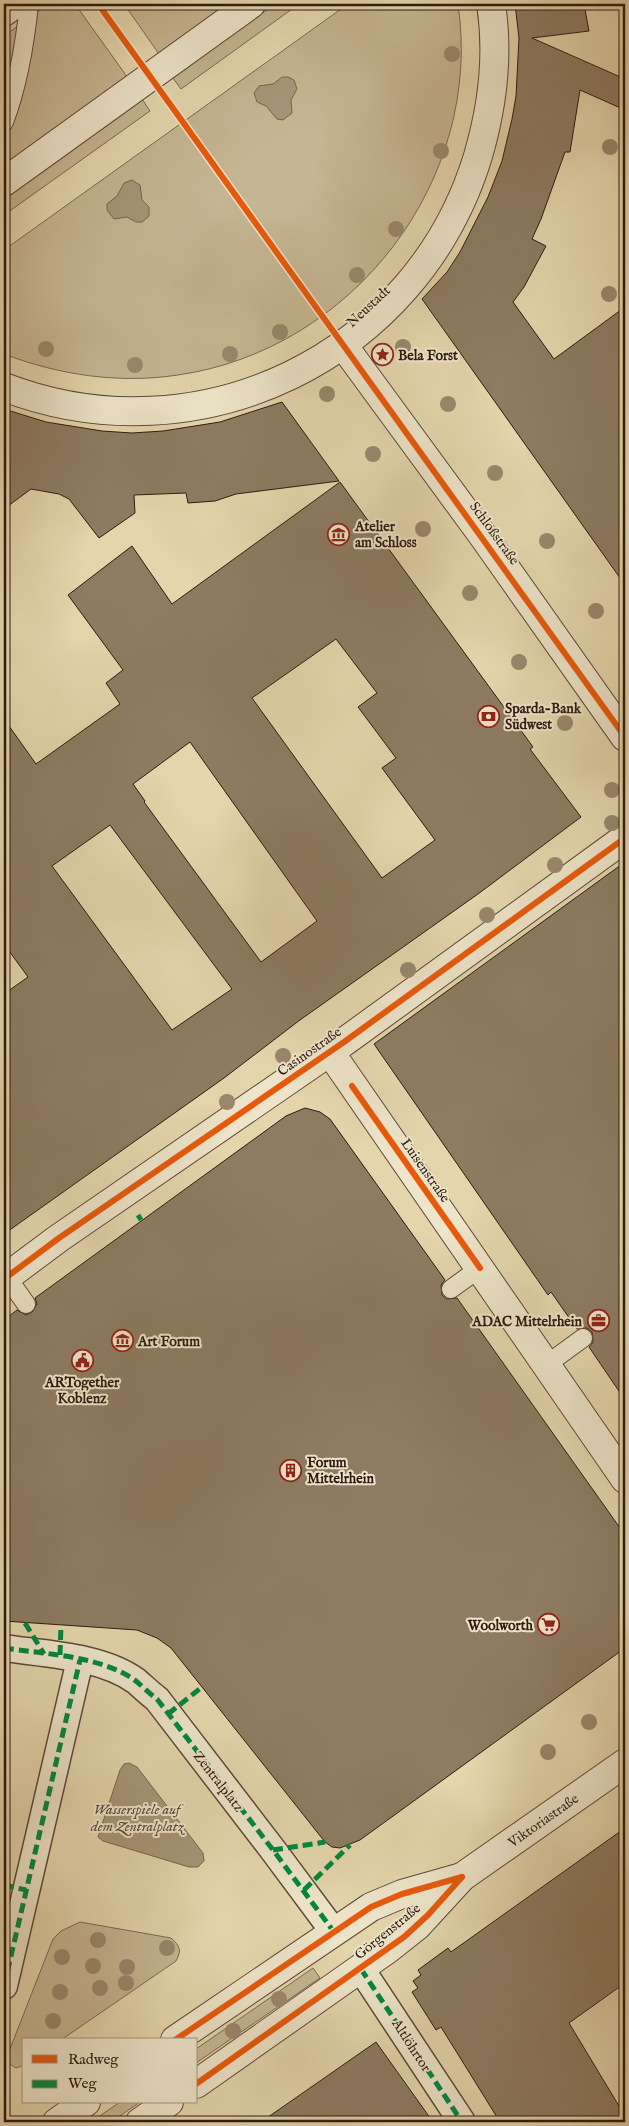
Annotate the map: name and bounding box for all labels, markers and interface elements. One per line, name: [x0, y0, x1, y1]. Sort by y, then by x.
street label: Neustadt: [343, 282, 395, 332]
place icon: Bela Forst: [370, 343, 394, 367]
place label: Bela Forst: [398, 347, 458, 365]
street label: Schloßstraße: [465, 498, 523, 569]
place label: Atelier am Schloss: [354, 518, 417, 552]
museum icon: Atelier am Schloss: [327, 522, 351, 546]
place label: Sparda-Bank Südwest: [505, 700, 582, 734]
bank icon: Sparda-Bank Südwest: [477, 704, 501, 728]
street label: Casinostraße: [274, 1023, 346, 1080]
street label: Luisenstraße: [396, 1135, 454, 1207]
office icon: ADAC Mittelrhein: [586, 1309, 610, 1333]
place label: ADAC Mittelrhein: [471, 1313, 583, 1331]
museum icon: Art Forum: [110, 1329, 134, 1353]
place label: Art Forum: [137, 1333, 200, 1351]
public building icon: ARTogether Koblenz: [70, 1348, 94, 1372]
place label: ARTogether Koblenz: [44, 1374, 120, 1408]
place label: Forum Mittelrhein: [307, 1454, 374, 1488]
building icon: Forum Mittelrhein: [279, 1458, 303, 1482]
supermarket icon: Woolworth: [537, 1613, 561, 1637]
place label: Woolworth: [467, 1617, 534, 1635]
street label: Zentralplatz: [189, 1748, 248, 1816]
street label: Viktoriastraße: [504, 1790, 583, 1852]
water label: Wasserspiele auf dem Zentralplatz: [90, 1800, 185, 1837]
street label: Görgenstraße: [351, 1899, 425, 1964]
street label: Altlöhrtor: [387, 2015, 435, 2075]
legend: [22, 2038, 198, 2104]
text: Radweg: [68, 2050, 119, 2069]
text: Weg: [68, 2074, 97, 2093]

